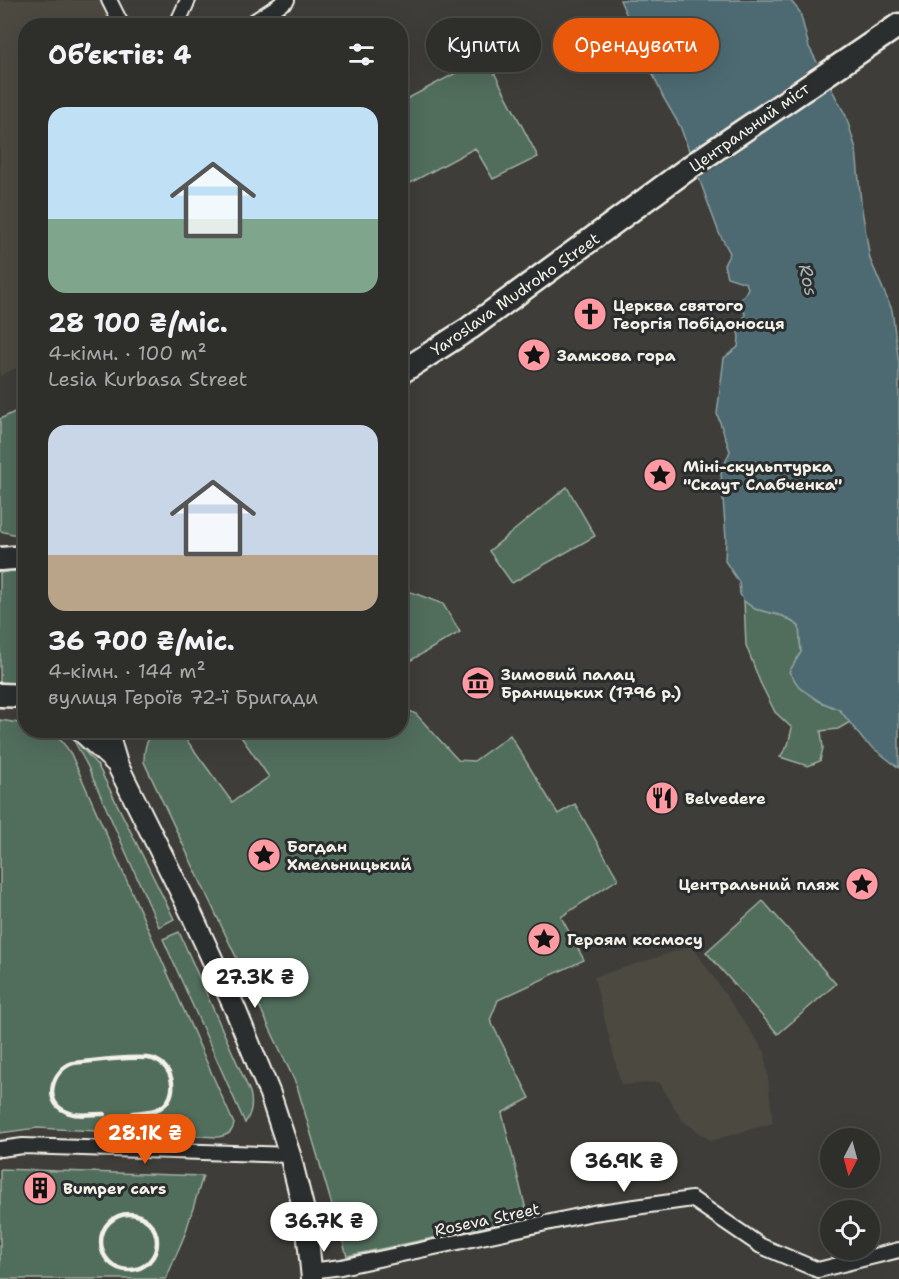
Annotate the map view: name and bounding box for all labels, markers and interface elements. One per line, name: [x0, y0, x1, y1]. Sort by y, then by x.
chip: Купити: [426, 18, 541, 72]
chip: Орендувати: [553, 18, 719, 72]
text: Об’єктів: 4: [48, 37, 191, 72]
icon: filters: [345, 38, 378, 71]
street label: Центральний міст: [685, 78, 814, 177]
icon: home: [159, 146, 267, 254]
street label: Yaroslava Mudroho Street: [427, 228, 604, 361]
water label: Ros: [793, 262, 823, 298]
place label: Церква святого Георгія Побідоносця: [613, 295, 785, 334]
church icon: Церква святого Георгія Побідоносця: [572, 296, 608, 332]
text: 28 100 ₴/міс.: [48, 305, 228, 340]
place icon: Замкова гора: [516, 337, 552, 373]
text: 4-кімн. · 100 m²: [48, 340, 207, 366]
place label: Замкова гора: [557, 345, 676, 366]
text: Lesia Kurbasa Street: [48, 366, 248, 392]
place label: Міні-скульптурка "Скаут Слабченка": [683, 456, 842, 495]
place icon: Міні-скульптурка "Скаут Слабченка": [642, 457, 678, 493]
icon: home: [159, 464, 267, 572]
text: 36 700 ₴/міс.: [48, 623, 235, 658]
text: 4-кімн. · 144 m²: [48, 658, 206, 684]
place label: Зимовий палац Браницьких (1796 р.): [501, 664, 681, 703]
museum icon: Зимовий палац Браницьких (1796 р.): [460, 665, 496, 701]
text: вулиця Героїв 72-ї Бригади: [48, 684, 318, 710]
restaurant icon: Belvedere: [644, 780, 680, 816]
place label: Belvedere: [685, 788, 766, 809]
place label: Богдан Хмельницький: [287, 836, 412, 875]
place icon: Богдан Хмельницький: [246, 837, 282, 873]
place icon: Центральний пляж: [844, 866, 880, 902]
place label: Центральний пляж: [678, 874, 839, 895]
place icon: Героям космосу: [526, 921, 562, 957]
place label: Героям космосу: [567, 929, 703, 950]
pin: 27.3K ₴: [200, 958, 310, 1009]
text: 27.3K ₴: [216, 964, 294, 990]
pin: 28.1K ₴: [90, 1114, 200, 1165]
text: 28.1K ₴: [108, 1120, 182, 1146]
north arrow: [820, 1128, 880, 1188]
map controls: [820, 1128, 880, 1260]
pin: 36.9K ₴: [569, 1142, 679, 1193]
text: 36.9K ₴: [585, 1148, 663, 1174]
building icon: Bumper cars: [22, 1170, 58, 1206]
place label: Bumper cars: [63, 1178, 166, 1199]
street label: Roseva Street: [432, 1198, 542, 1241]
button: locate: [820, 1200, 880, 1260]
pin: 36.7K ₴: [269, 1202, 379, 1253]
text: 36.7K ₴: [284, 1208, 364, 1234]

